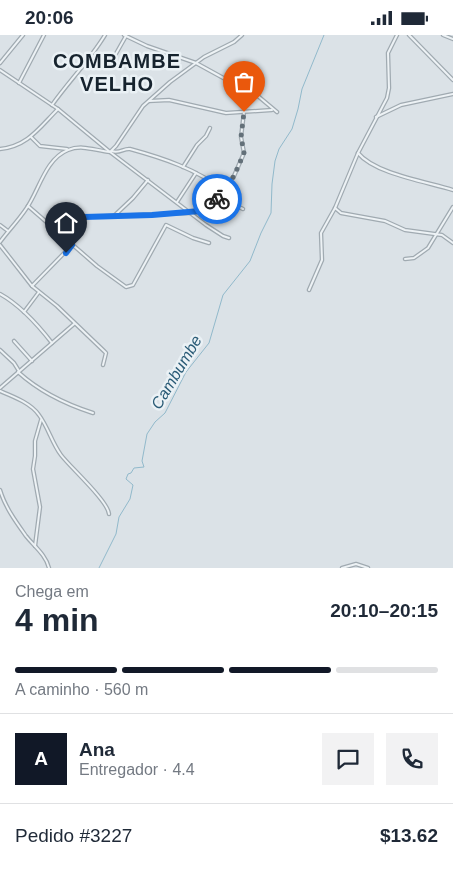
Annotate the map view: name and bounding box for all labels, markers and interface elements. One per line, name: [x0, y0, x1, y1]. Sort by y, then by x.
text: 20:06: [25, 7, 74, 28]
district label: COMBAMBE VELHO: [53, 50, 181, 95]
pin: [223, 61, 265, 112]
icon: bag: [230, 68, 258, 96]
courier: [192, 174, 242, 224]
icon: bike: [203, 185, 231, 213]
pin: [45, 202, 87, 253]
icon: home: [52, 209, 80, 237]
water label: Cambumbe: [148, 332, 205, 412]
text: Chega em: [15, 583, 89, 600]
text: 20:10–20:15: [330, 600, 438, 621]
text: 4 min: [15, 602, 99, 638]
text: A caminho · 560 m: [15, 681, 148, 698]
button: chat: [322, 733, 374, 785]
button: phone: [386, 733, 438, 785]
text: Ana: [79, 739, 115, 760]
text: A: [34, 748, 48, 769]
text: Entregador · 4.4: [79, 761, 195, 778]
text: Pedido #3227: [15, 825, 132, 846]
text: $13.62: [380, 825, 438, 846]

